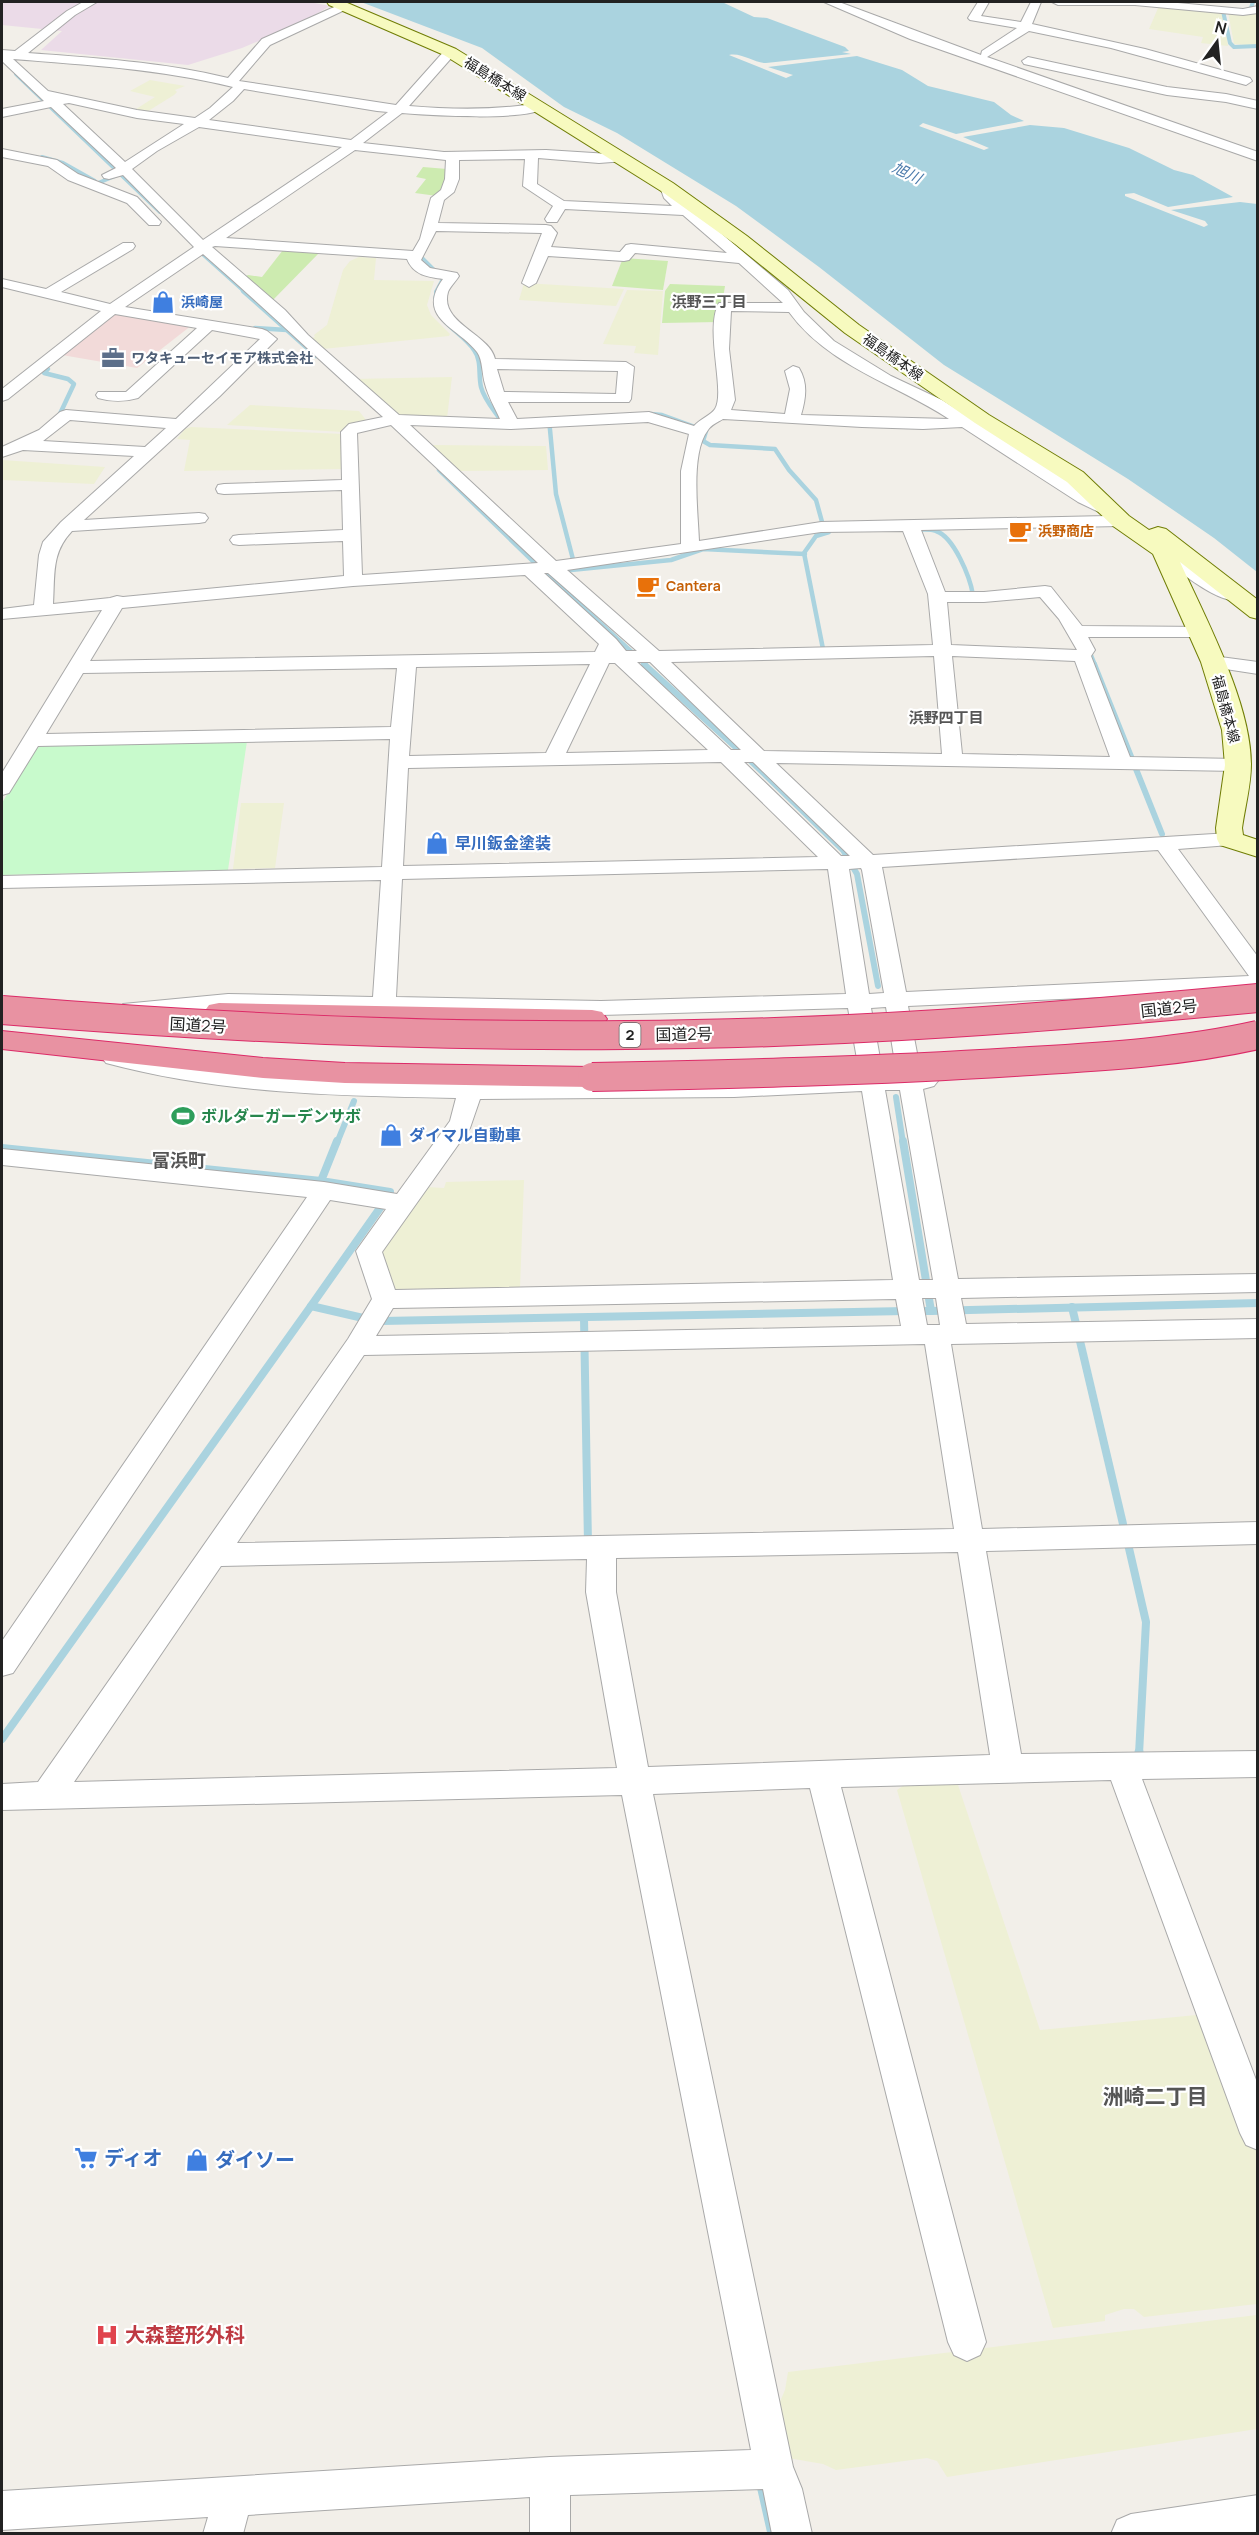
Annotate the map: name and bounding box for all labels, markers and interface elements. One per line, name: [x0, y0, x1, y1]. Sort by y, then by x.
north arrow: [1187, 12, 1247, 72]
text: N: [1212, 15, 1229, 40]
street label: 福島橋本線: [461, 52, 530, 105]
water label: 旭川: [889, 157, 927, 189]
shop icon: 浜崎屋: [150, 289, 176, 315]
district label: 浜野三丁目: [671, 291, 747, 312]
place label: 浜崎屋: [181, 292, 223, 311]
street label: 福島橋本線: [859, 329, 927, 384]
office icon: ワタキューセイモア株式会社: [100, 345, 126, 371]
place label: ワタキューセイモア株式会社: [131, 348, 313, 367]
cafe icon: 浜野商店: [1007, 518, 1033, 544]
place label: 浜野商店: [1038, 521, 1094, 540]
cafe icon: Cantera: [635, 573, 661, 599]
place label: Cantera: [666, 576, 721, 595]
street label: 福島橋本線: [1208, 673, 1245, 745]
district label: 浜野四丁目: [908, 707, 984, 728]
shop icon: 早川鈑金塗装: [424, 830, 450, 856]
place label: 早川鈑金塗装: [455, 832, 551, 854]
street label: 国道2号: [1139, 994, 1199, 1022]
street label: 国道2号: [169, 1013, 227, 1037]
road number: 2: [620, 1023, 640, 1047]
street label: 国道2号: [655, 1023, 713, 1045]
sports icon: ボルダーガーデンサボ: [170, 1103, 196, 1129]
place label: ボルダーガーデンサボ: [201, 1105, 361, 1127]
shop icon: ダイマル自動車: [378, 1122, 404, 1148]
place label: ダイマル自動車: [409, 1124, 521, 1146]
district label: 富浜町: [152, 1148, 206, 1172]
district label: 洲崎二丁目: [1103, 2082, 1208, 2110]
place label: ディオ: [104, 2144, 163, 2171]
supermarket icon: ディオ: [73, 2145, 99, 2171]
place label: ダイソー: [215, 2146, 295, 2173]
shop icon: ダイソー: [184, 2147, 210, 2173]
place label: 大森整形外科: [125, 2321, 245, 2348]
hospital icon: 大森整形外科: [94, 2322, 120, 2348]

